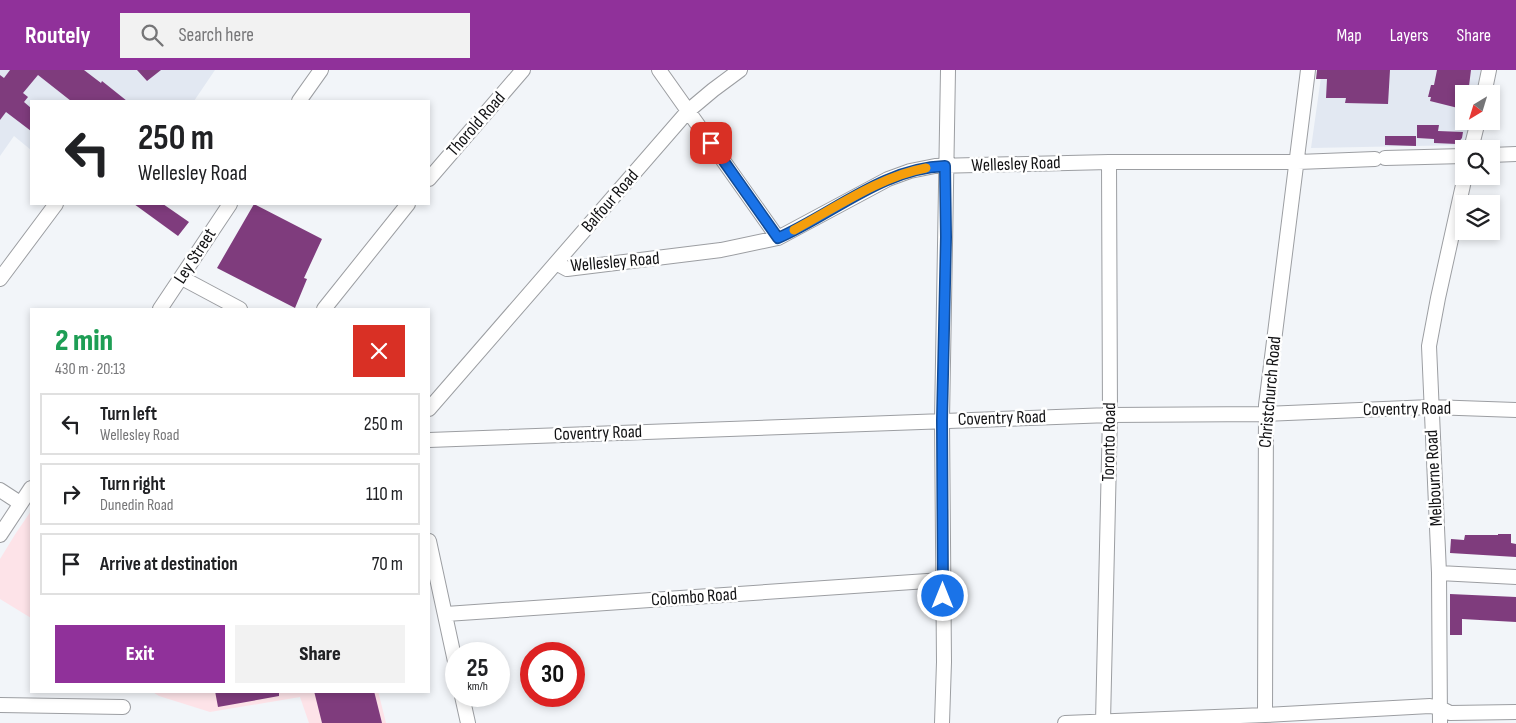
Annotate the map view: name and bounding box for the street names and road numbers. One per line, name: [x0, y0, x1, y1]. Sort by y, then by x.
street label: Thorold Road: [442, 88, 510, 160]
street label: Wellesley Road: [971, 152, 1061, 176]
street label: Balfour Road: [577, 165, 643, 237]
street label: Ley Street: [169, 224, 221, 287]
street label: Wellesley Road: [570, 248, 660, 276]
street label: Christchurch Road: [1255, 335, 1285, 449]
street label: Coventry Road: [1363, 398, 1451, 420]
street label: Toronto Road: [1098, 402, 1120, 482]
street label: Coventry Road: [957, 406, 1047, 430]
street label: Coventry Road: [553, 421, 643, 445]
street label: Melbourne Road: [1421, 429, 1447, 527]
street label: Colombo Road: [650, 584, 738, 610]

